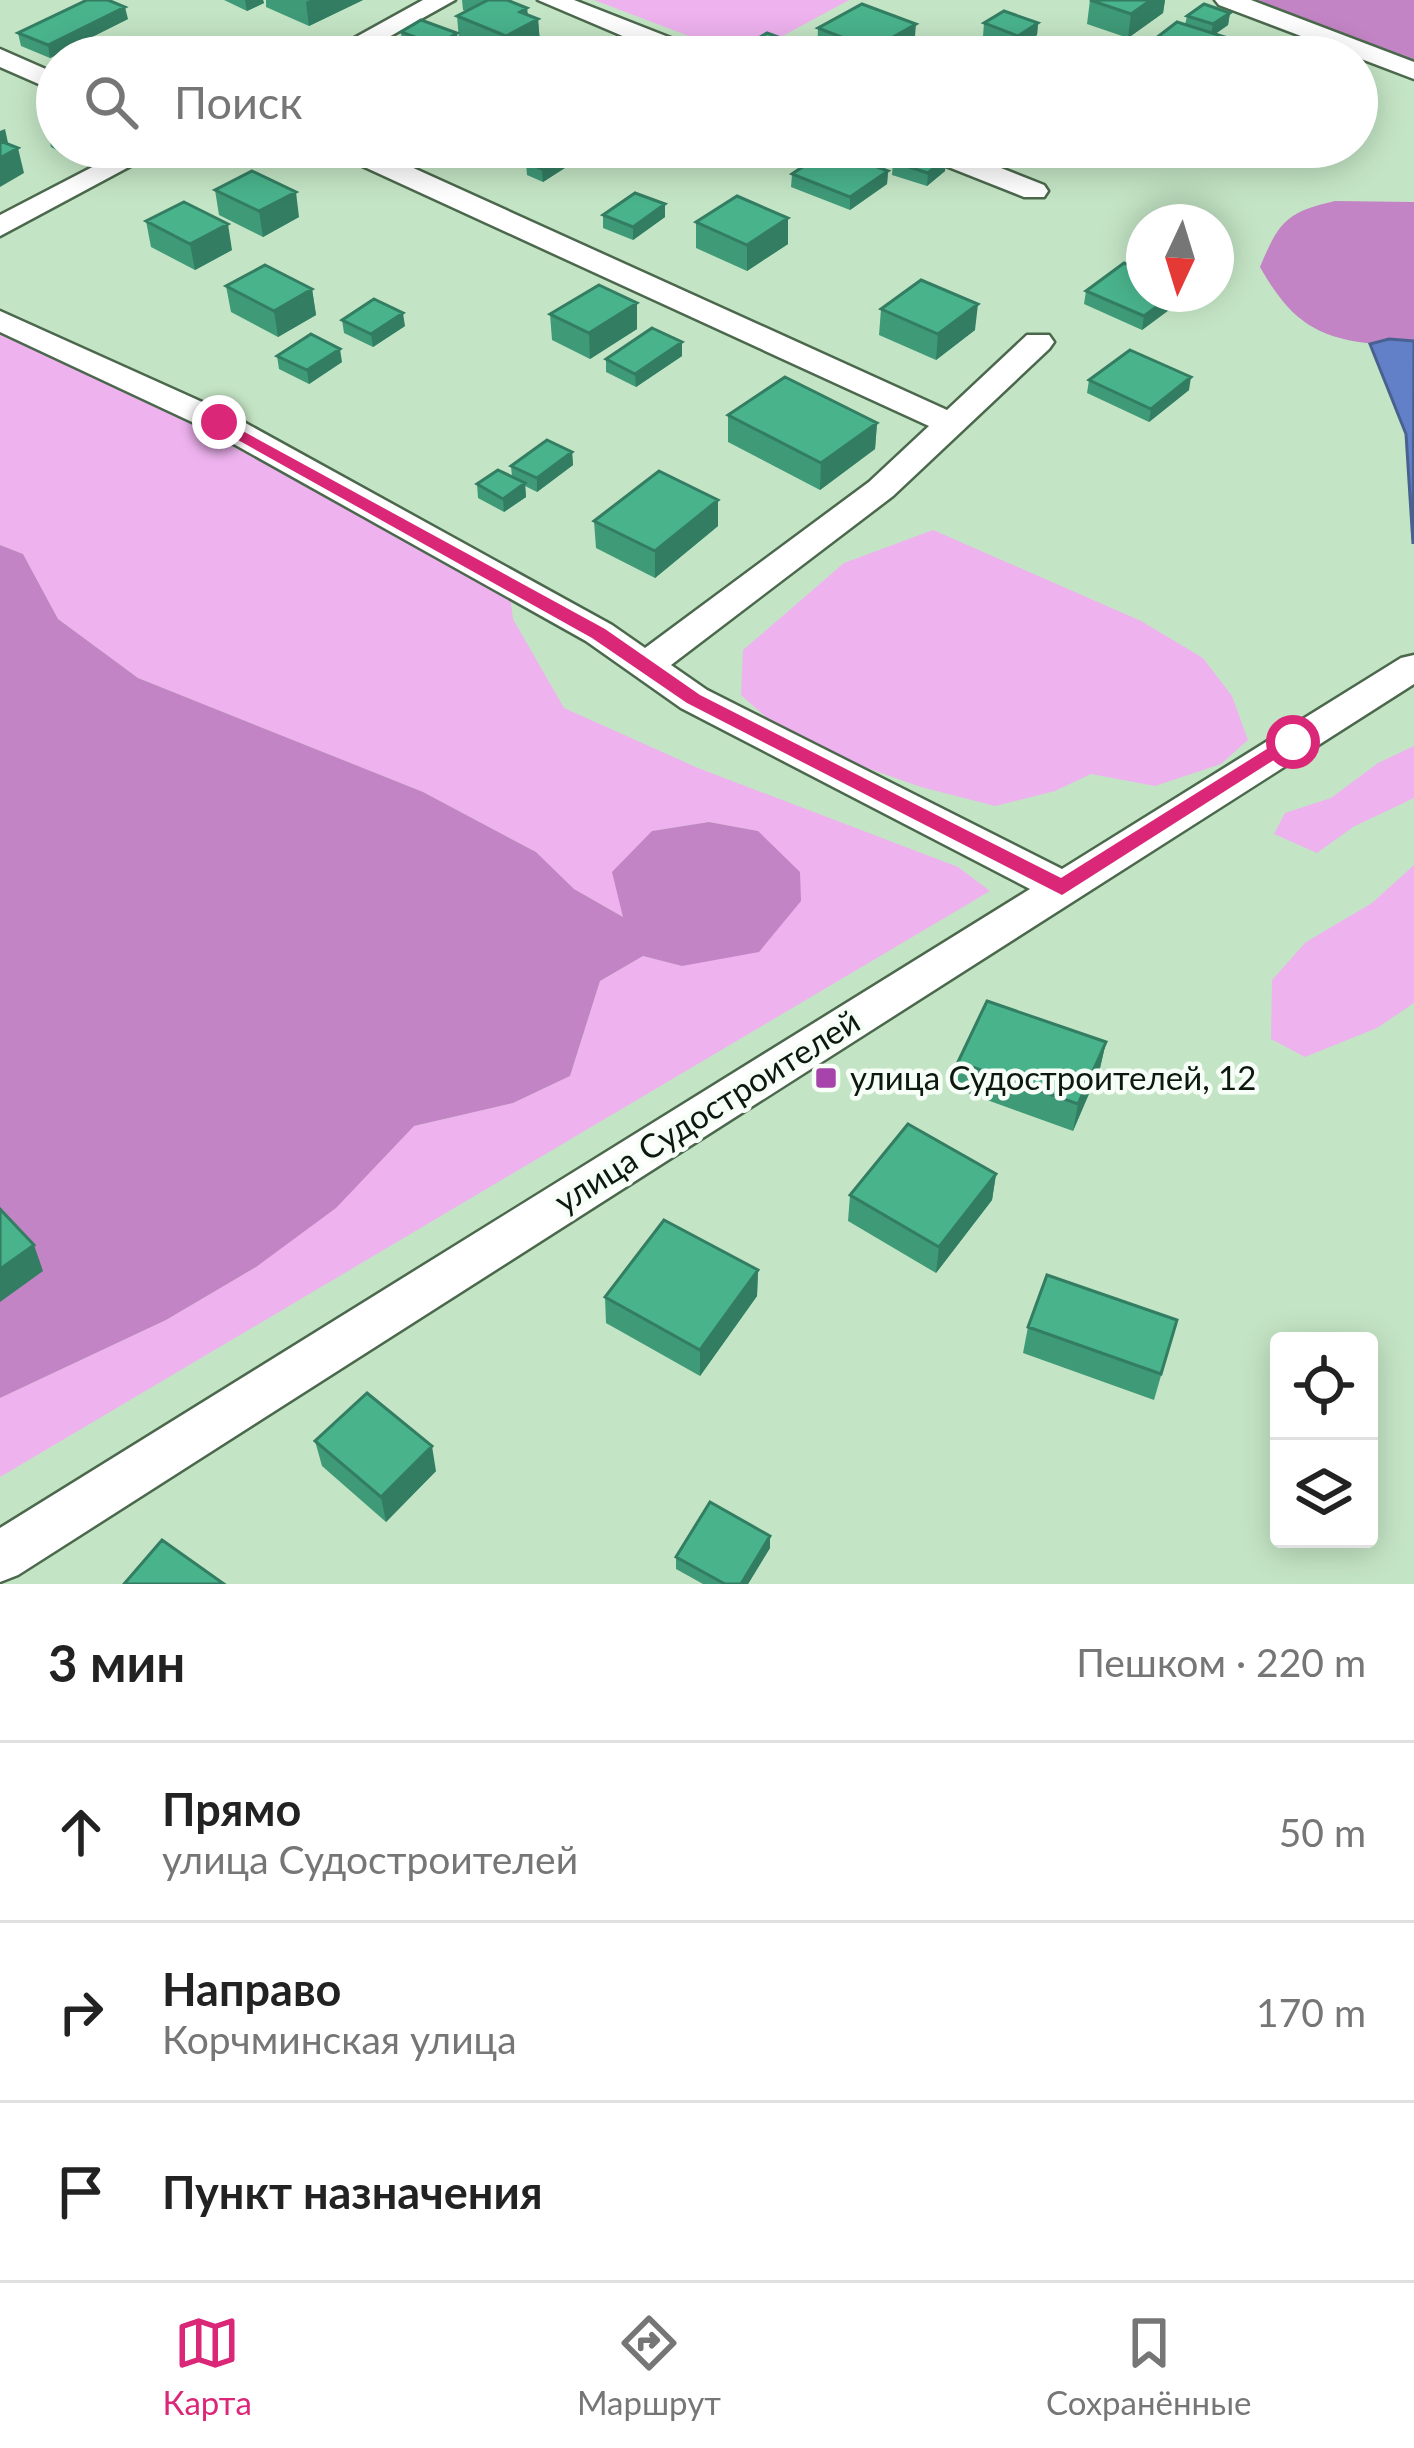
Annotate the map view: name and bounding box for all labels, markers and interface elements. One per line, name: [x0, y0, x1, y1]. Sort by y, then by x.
search box: [36, 36, 1378, 168]
icon: search: [78, 69, 144, 135]
text: Поиск: [174, 75, 303, 129]
north arrow: [1126, 204, 1234, 312]
route end: [192, 395, 246, 449]
route start: [1266, 715, 1320, 769]
street label: улица Судостроителей: [547, 1000, 866, 1220]
place label: улица Судостроителей, 12: [850, 1057, 1256, 1097]
marker: улица Судостроителей, 12: [813, 1065, 839, 1091]
map controls: [1270, 1332, 1378, 1548]
button: locate: [1270, 1332, 1378, 1440]
button: layers: [1270, 1440, 1378, 1548]
text: 3 мин: [48, 1632, 185, 1693]
text: Пешком · 220 m: [1076, 1639, 1366, 1685]
text: Прямо: [162, 1782, 301, 1836]
icon: ahead: [48, 1799, 114, 1865]
text: 50 m: [1279, 1809, 1366, 1855]
text: улица Судостроителей: [162, 1836, 578, 1882]
text: Направо: [162, 1962, 341, 2016]
icon: right: [48, 1979, 114, 2045]
text: 170 m: [1256, 1989, 1366, 2035]
text: Корчминская улица: [162, 2016, 517, 2062]
icon: arrive: [48, 2159, 114, 2225]
text: Пункт назначения: [162, 2165, 543, 2219]
tab: Карта: [163, 2310, 252, 2422]
tab: Маршрут: [577, 2310, 721, 2422]
tab: Сохранённые: [1046, 2310, 1251, 2422]

